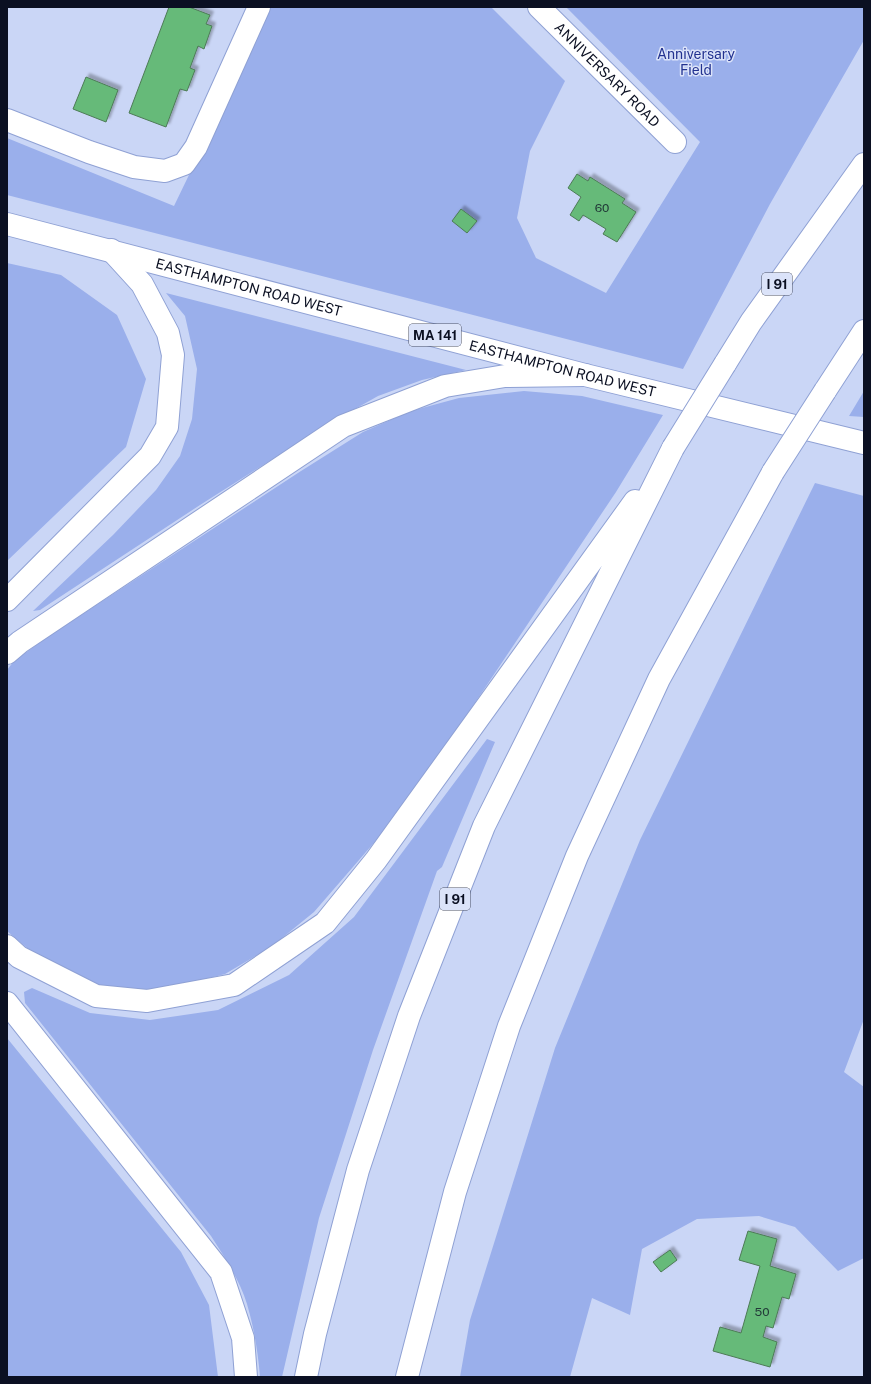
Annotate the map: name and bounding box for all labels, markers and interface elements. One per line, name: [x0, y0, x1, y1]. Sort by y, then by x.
street label: ANNIVERSARY ROAD: [551, 19, 663, 130]
park label: Anniversary Field: [657, 46, 735, 78]
house number: 60: [595, 201, 609, 215]
street label: EASTHAMPTON ROAD WEST: [154, 255, 344, 319]
road number: I 91: [762, 273, 792, 295]
road number: MA 141: [409, 324, 461, 346]
street label: EASTHAMPTON ROAD WEST: [468, 337, 657, 400]
road number: I 91: [440, 888, 470, 910]
house number: 50: [754, 1305, 770, 1319]

